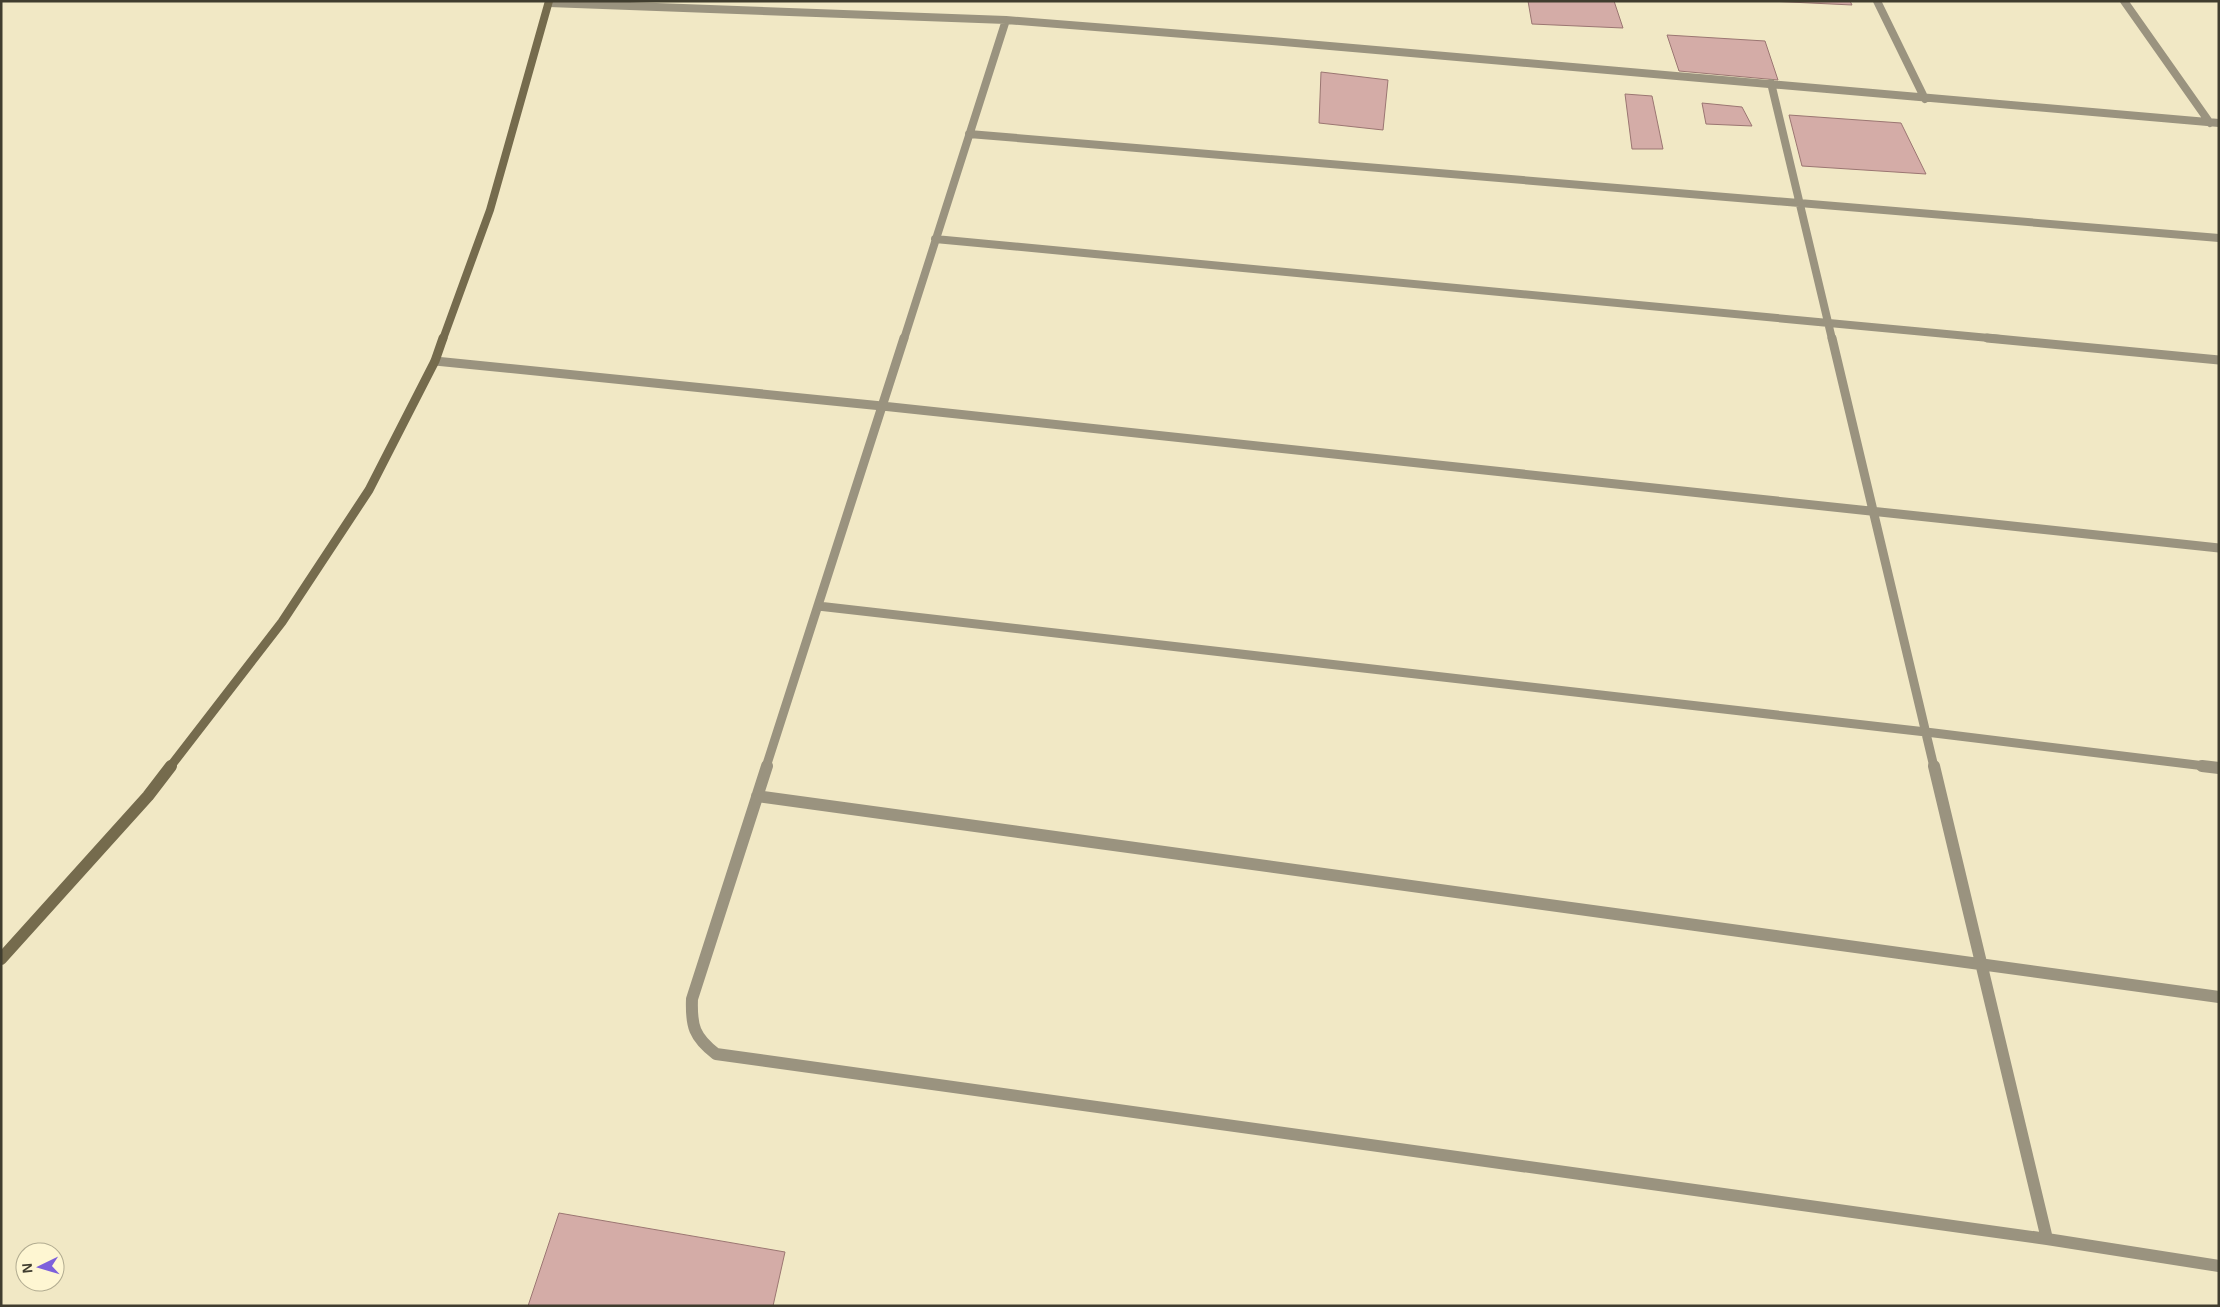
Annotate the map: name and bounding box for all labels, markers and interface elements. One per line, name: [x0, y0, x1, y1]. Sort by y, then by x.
north arrow: [15, 1242, 65, 1292]
text: N: [19, 1262, 35, 1274]

